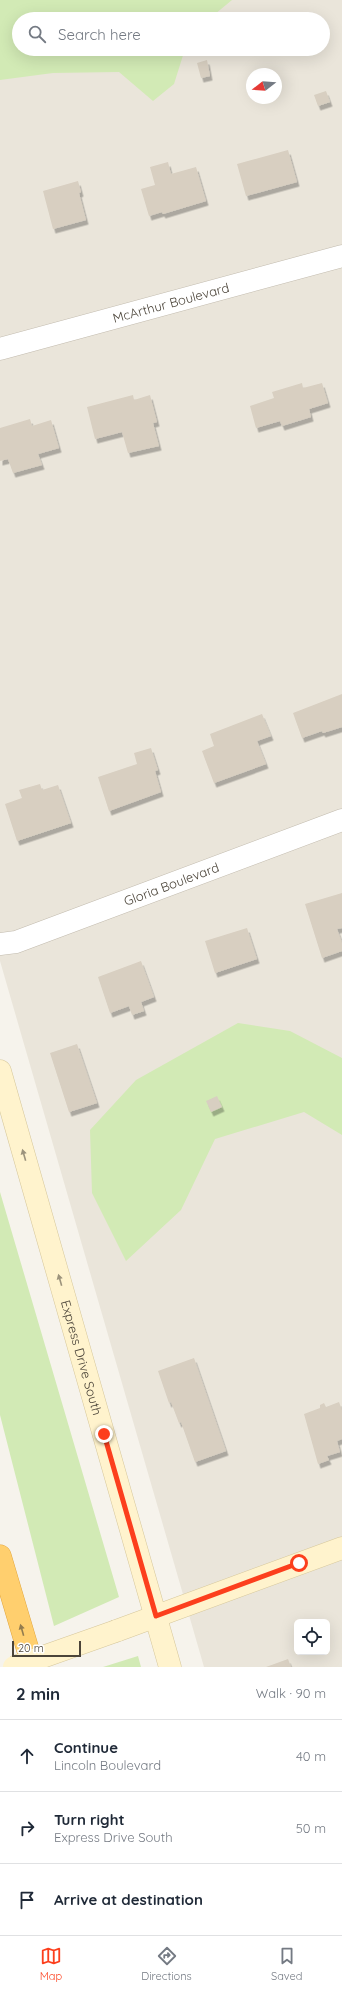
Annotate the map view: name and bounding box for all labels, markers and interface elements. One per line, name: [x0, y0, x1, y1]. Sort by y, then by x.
search box: [12, 12, 330, 56]
icon: search: [26, 23, 48, 45]
text: Search here: [58, 25, 141, 44]
north arrow: [246, 68, 282, 104]
street label: McArthur Boulevard: [111, 279, 231, 326]
street label: Gloria Boulevard: [122, 859, 221, 909]
one-way arrow: [21, 1148, 27, 1160]
one-way arrow: [56, 1273, 62, 1286]
street label: Express Drive South: [58, 1298, 106, 1417]
route end: [95, 1425, 113, 1443]
route start: [290, 1554, 308, 1572]
map controls: [294, 1619, 330, 1655]
button: locate: [294, 1619, 330, 1655]
one-way arrow: [19, 1623, 25, 1635]
scale bar: [12, 1639, 81, 1658]
text: 20 m: [18, 1641, 44, 1655]
text: 2 min: [16, 1683, 60, 1704]
text: Walk · 90 m: [256, 1685, 326, 1701]
text: Continue: [54, 1738, 118, 1757]
icon: ahead: [16, 1745, 38, 1767]
text: 40 m: [296, 1748, 326, 1764]
text: Lincoln Boulevard: [54, 1757, 161, 1773]
text: Turn right: [54, 1810, 125, 1829]
icon: right: [16, 1817, 38, 1839]
text: 50 m: [296, 1820, 326, 1836]
text: Express Drive South: [54, 1829, 173, 1845]
icon: arrive: [16, 1889, 38, 1911]
text: Arrive at destination: [54, 1890, 203, 1909]
tab: Map: [40, 1945, 62, 1983]
tab: Directions: [141, 1945, 192, 1983]
tab: Saved: [271, 1945, 302, 1983]

